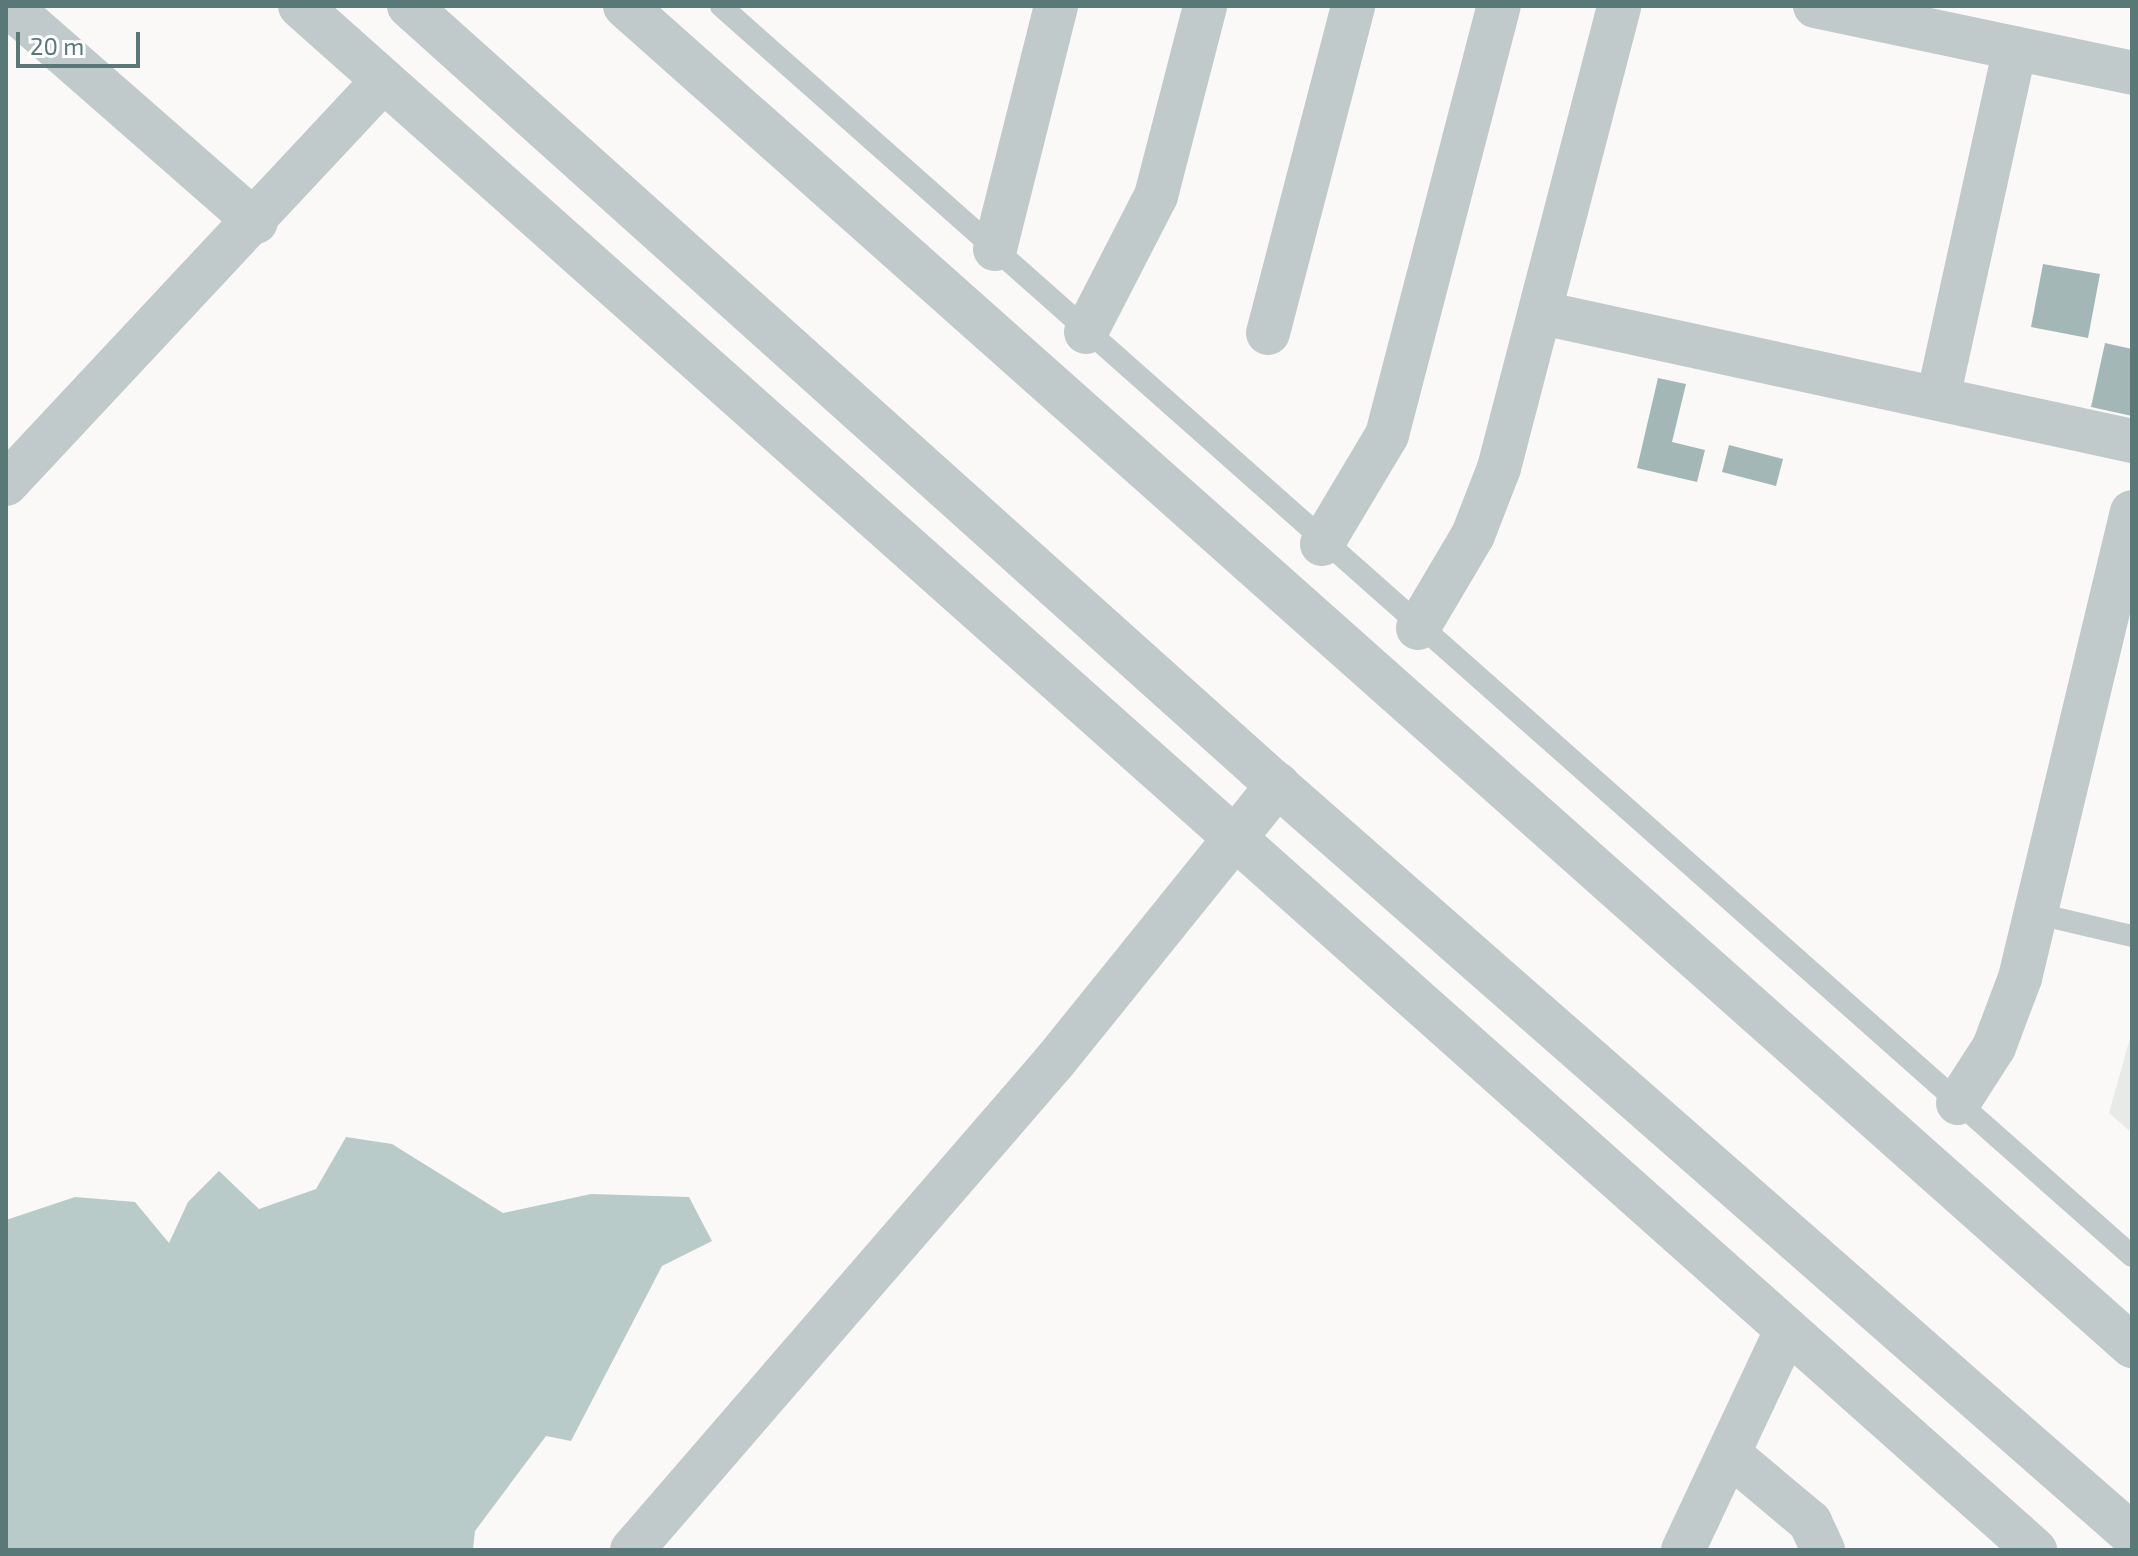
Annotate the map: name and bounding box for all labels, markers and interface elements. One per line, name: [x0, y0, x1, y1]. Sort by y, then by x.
scale bar: [20, 16, 144, 66]
text: 20 m: [30, 31, 84, 60]

